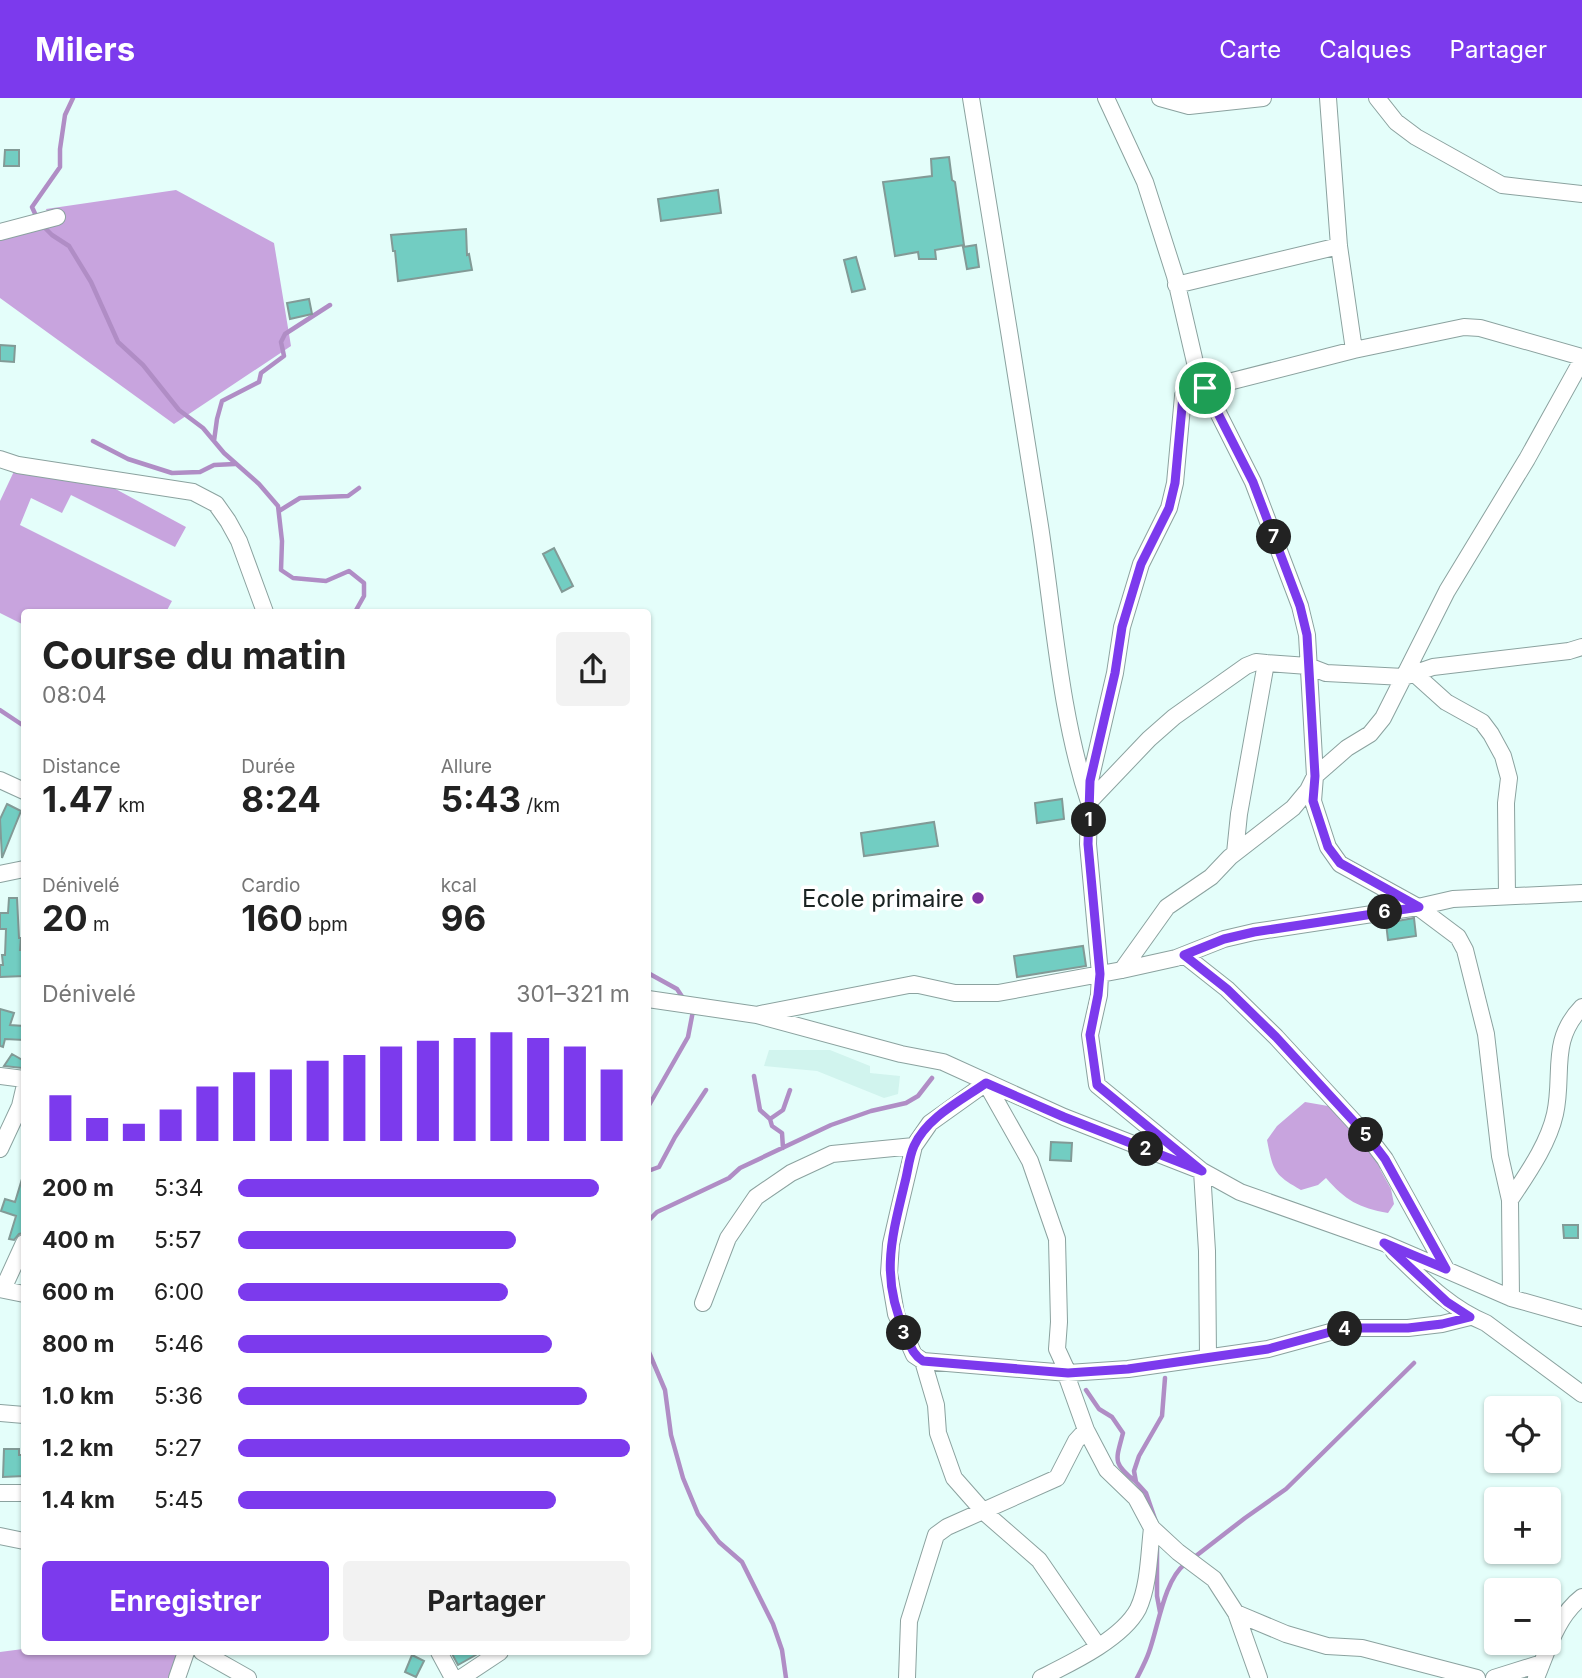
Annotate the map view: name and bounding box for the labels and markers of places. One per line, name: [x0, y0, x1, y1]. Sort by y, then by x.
pin: [1175, 358, 1235, 418]
pin: 7: [1256, 520, 1292, 555]
pin: 1: [1072, 802, 1106, 838]
place label: Ecole primaire: [802, 884, 964, 913]
marker: Ecole primaire: [970, 890, 986, 906]
pin: 6: [1368, 894, 1402, 930]
pin: 5: [1348, 1118, 1384, 1152]
pin: 2: [1128, 1132, 1164, 1166]
pin: 4: [1328, 1312, 1362, 1346]
pin: 3: [886, 1316, 922, 1350]

